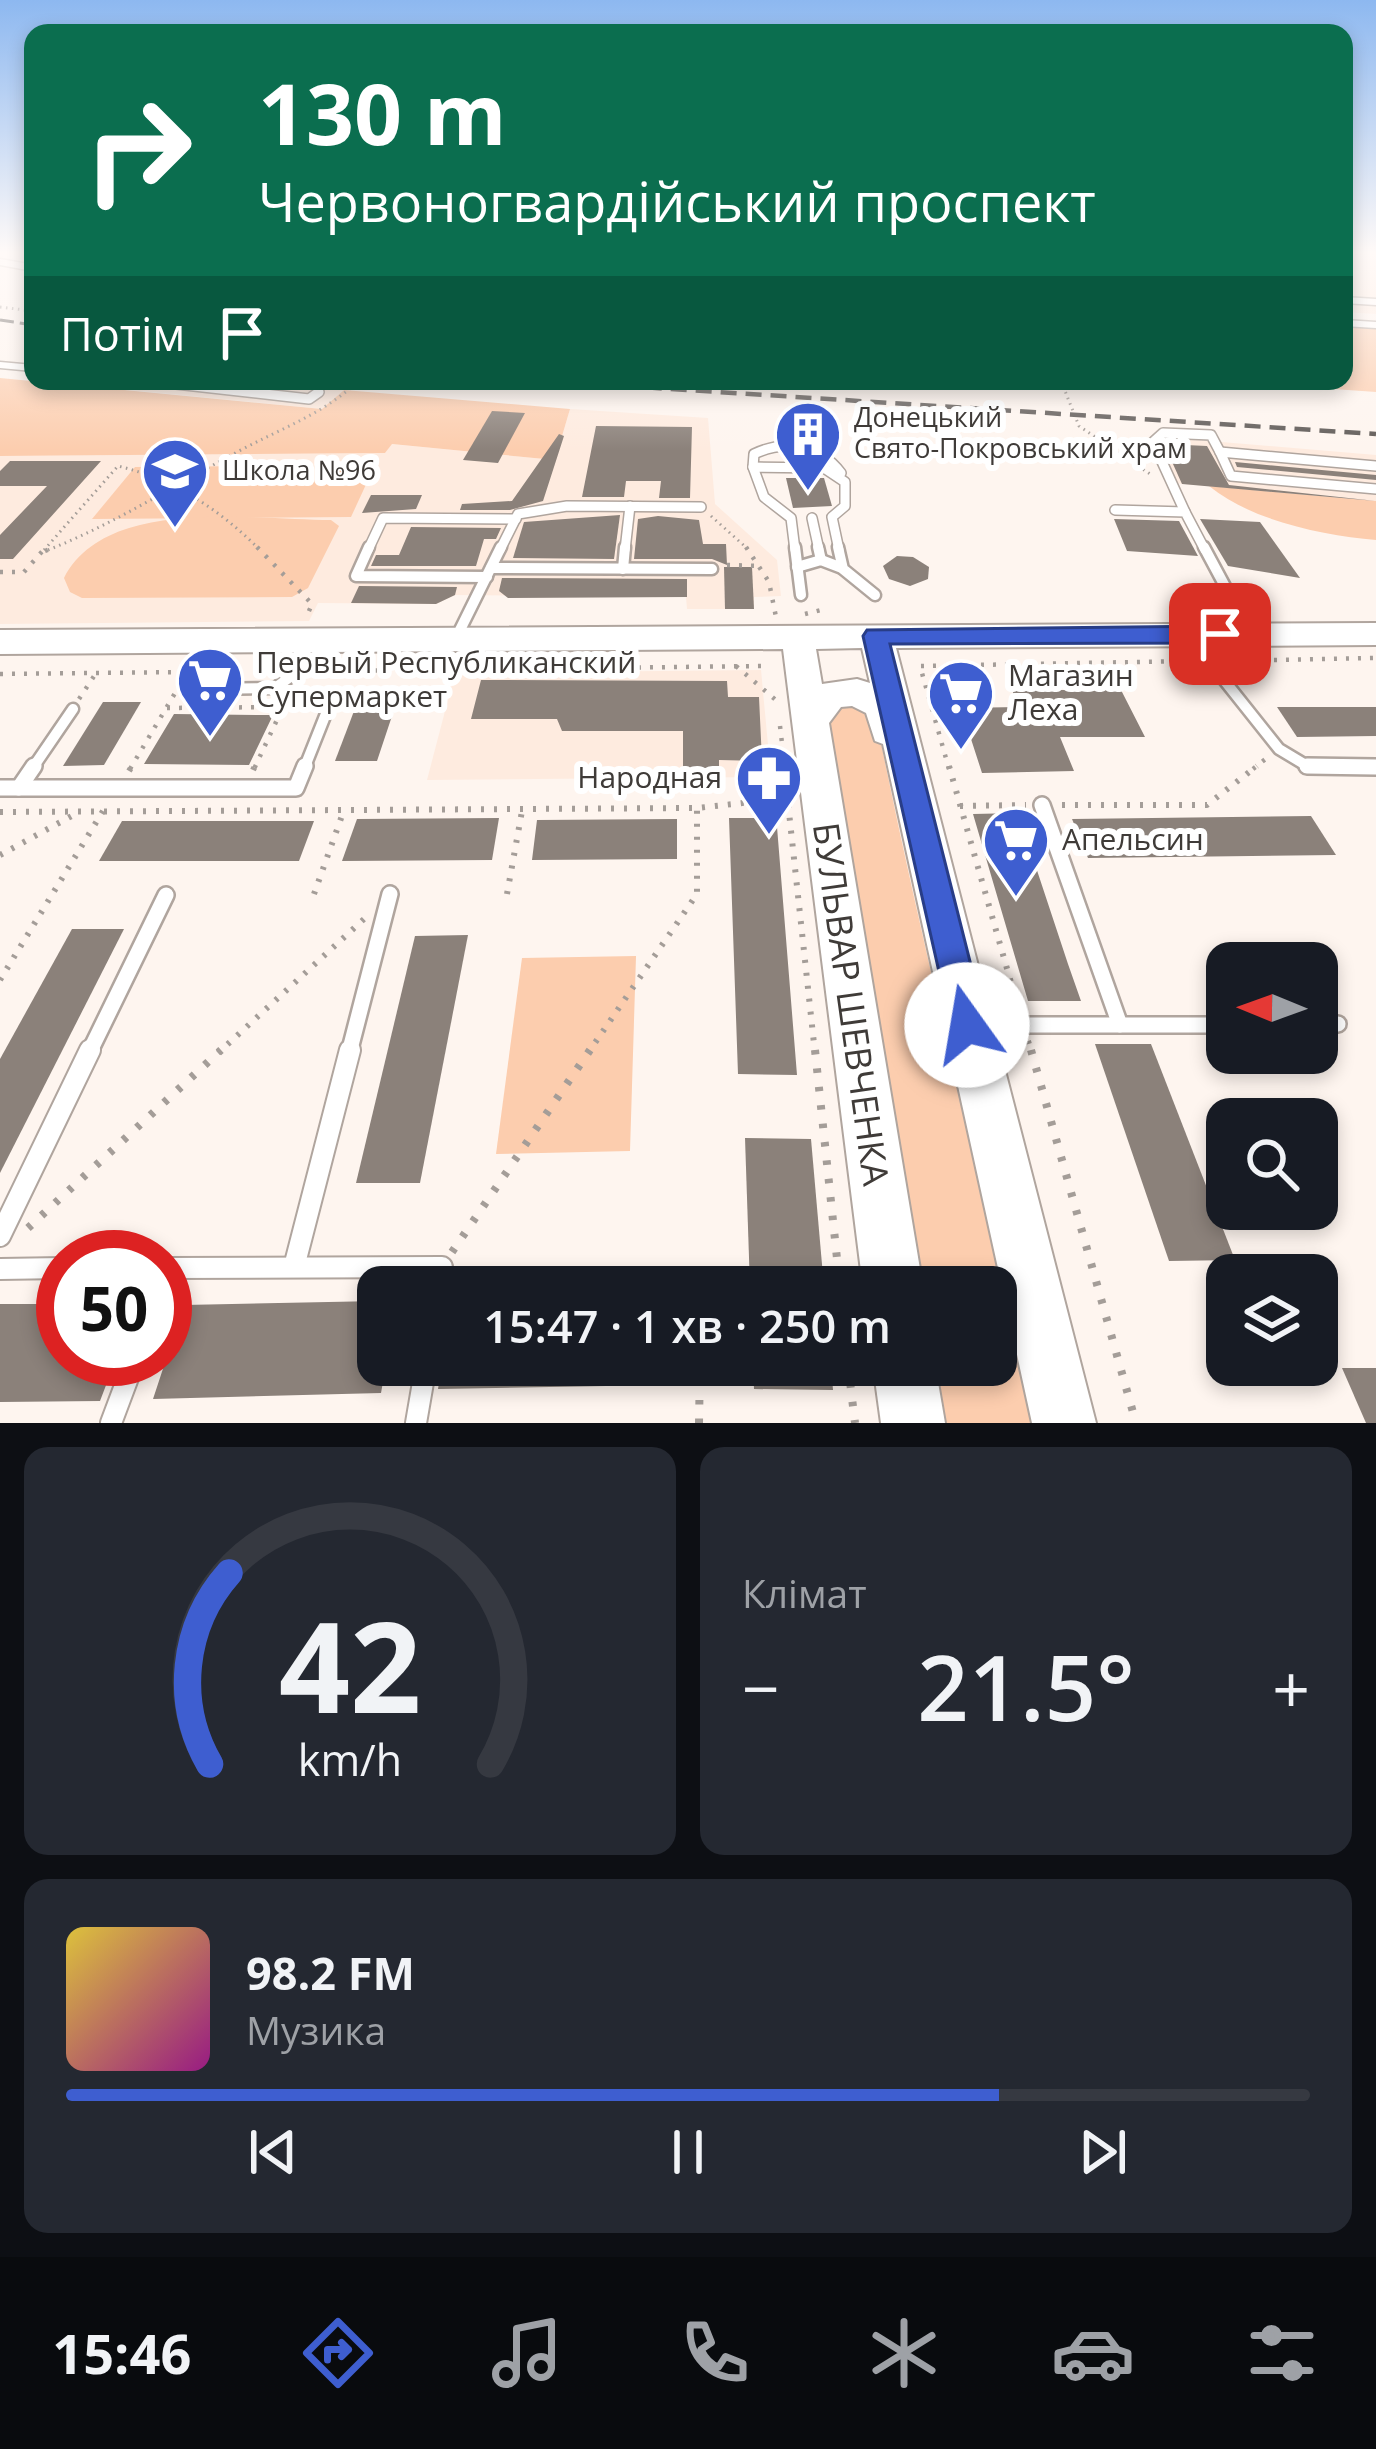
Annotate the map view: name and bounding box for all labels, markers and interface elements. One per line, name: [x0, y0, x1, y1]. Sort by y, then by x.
text: 130 m: [258, 55, 506, 170]
icon: right: [60, 72, 216, 228]
text: Червоногвардійський проспект: [258, 164, 1096, 238]
icon: arrive: [209, 300, 275, 366]
text: Потім: [60, 303, 185, 364]
place label: Донецький Свято-Покровський храм: [854, 398, 1187, 466]
building icon: Донецький Свято-Покровський храм: [773, 399, 843, 493]
school or university icon: Школа №96: [140, 436, 210, 530]
place label: Школа №96: [222, 451, 376, 488]
pin: [1169, 583, 1271, 685]
icon: arrive: [1187, 601, 1253, 667]
place label: Первый Республиканский Супермаркет: [256, 641, 636, 716]
supermarket icon: Первый Республиканский Супермаркет: [175, 645, 245, 739]
place label: Магазин Леха: [1008, 654, 1134, 729]
supermarket icon: Магазин Леха: [926, 658, 996, 752]
pharmacy icon: Народная: [734, 743, 804, 837]
place label: Народная: [577, 756, 722, 797]
supermarket icon: Апельсин: [981, 805, 1051, 899]
place label: Апельсин: [1062, 818, 1204, 859]
street label: БУЛЬВАР ШЕВЧЕНКА: [802, 819, 901, 1189]
north arrow: [1206, 942, 1338, 1074]
map controls: [1206, 942, 1338, 1386]
position arrow: [904, 962, 1030, 1088]
button: search: [1206, 1098, 1338, 1230]
speed limit sign: 50: [36, 1230, 192, 1386]
button: layers: [1206, 1254, 1338, 1386]
text: 15:47 · 1 хв · 250 m: [483, 1295, 891, 1356]
text: Клімат: [742, 1566, 867, 1619]
text: 42: [279, 1580, 421, 1750]
text: 21.5°: [917, 1625, 1135, 1747]
text: −: [742, 1642, 780, 1732]
text: +: [1272, 1642, 1310, 1732]
text: km/h: [298, 1730, 402, 1789]
text: 98.2 FM: [246, 1942, 415, 2003]
text: Музика: [246, 2003, 386, 2056]
icon: previous: [240, 2119, 306, 2185]
icon: pause: [655, 2119, 721, 2185]
icon: next: [1070, 2119, 1136, 2185]
icon: directions: [296, 2311, 380, 2395]
icon: music: [485, 2311, 569, 2395]
icon: phone: [673, 2311, 757, 2395]
icon: climate: [862, 2311, 946, 2395]
icon: car: [1051, 2311, 1135, 2395]
icon: filters: [1240, 2311, 1324, 2395]
text: 15:46: [52, 2316, 191, 2390]

